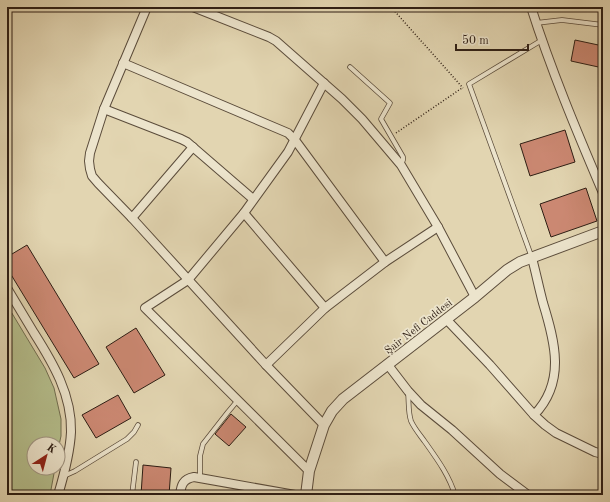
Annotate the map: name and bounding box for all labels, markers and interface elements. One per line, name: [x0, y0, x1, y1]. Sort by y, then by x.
scale bar: [456, 26, 528, 52]
text: 50 m: [462, 34, 489, 47]
street label: Şair Nefi Caddesi: [383, 297, 455, 357]
north arrow: [26, 436, 66, 476]
text: K: [44, 442, 58, 456]

